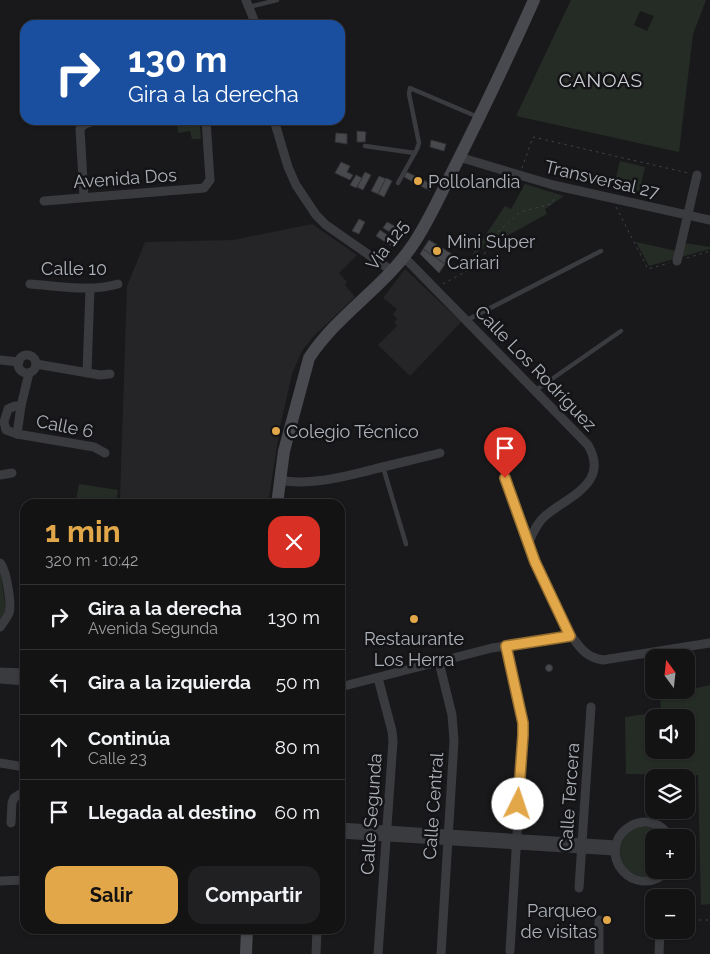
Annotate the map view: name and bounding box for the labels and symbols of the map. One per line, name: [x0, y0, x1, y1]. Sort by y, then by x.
district label: CANOAS: [559, 69, 643, 91]
street label: Transversal 27: [543, 156, 662, 202]
street label: Avenida Dos: [73, 164, 178, 192]
place label: Pollolandia: [428, 171, 520, 192]
marker: Pollolandia: [412, 175, 424, 187]
street label: Vía 125: [361, 216, 413, 274]
place label: Mini Súper Cariari: [447, 231, 536, 273]
marker: Mini Súper Cariari: [431, 245, 443, 257]
street label: Calle 10: [41, 258, 107, 279]
street label: Calle Los Rodríguez: [471, 301, 601, 435]
street label: Calle 6: [35, 410, 96, 442]
place label: Colegio Técnico: [286, 421, 419, 442]
marker: Colegio Técnico: [270, 425, 282, 437]
pin: [484, 427, 526, 478]
marker: Restaurante Los Herra: [408, 613, 420, 625]
place label: Restaurante Los Herra: [364, 628, 465, 670]
north arrow: [645, 649, 695, 699]
street label: Calle Tercera: [555, 742, 583, 852]
street label: Calle Segunda: [356, 752, 386, 876]
street label: Calle Central: [419, 752, 447, 860]
position arrow: [491, 777, 543, 829]
place label: Parqueo de visitas: [520, 900, 597, 942]
marker: Parqueo de visitas: [601, 914, 613, 926]

